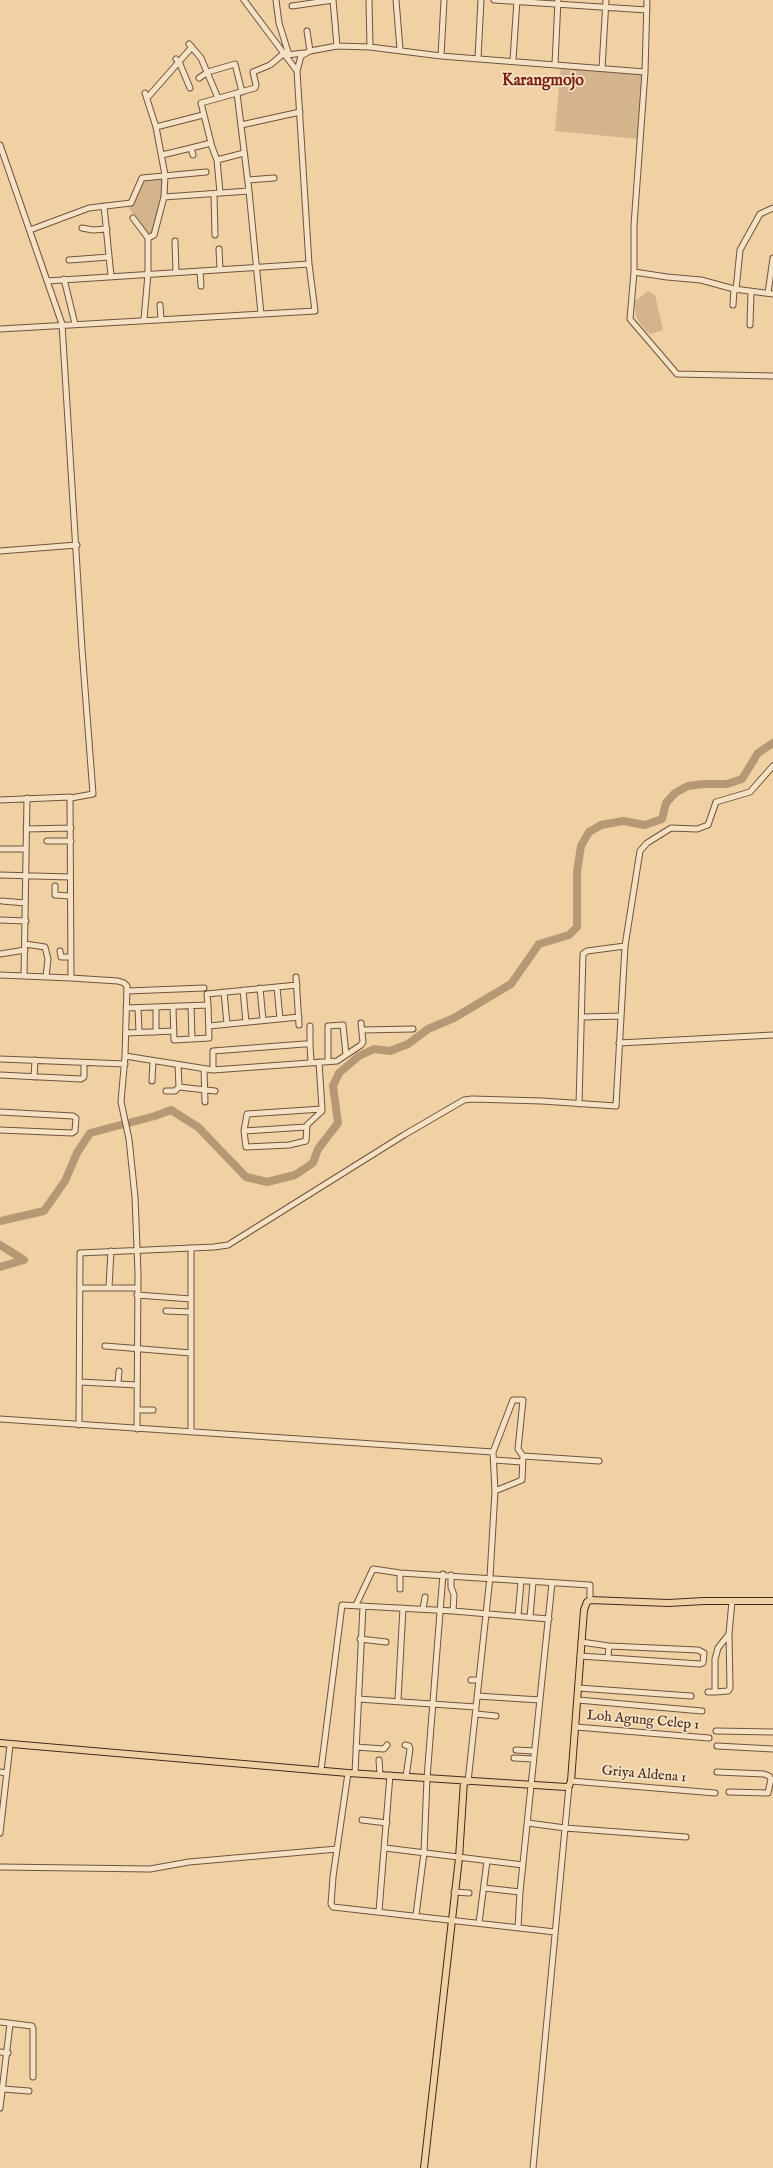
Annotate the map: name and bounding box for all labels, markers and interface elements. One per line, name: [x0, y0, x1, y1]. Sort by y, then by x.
district label: Karangmojo: [502, 72, 584, 92]
street label: Loh Agung Celep 1: [586, 1708, 700, 1734]
street label: Griya Aldena 1: [601, 1763, 687, 1787]

